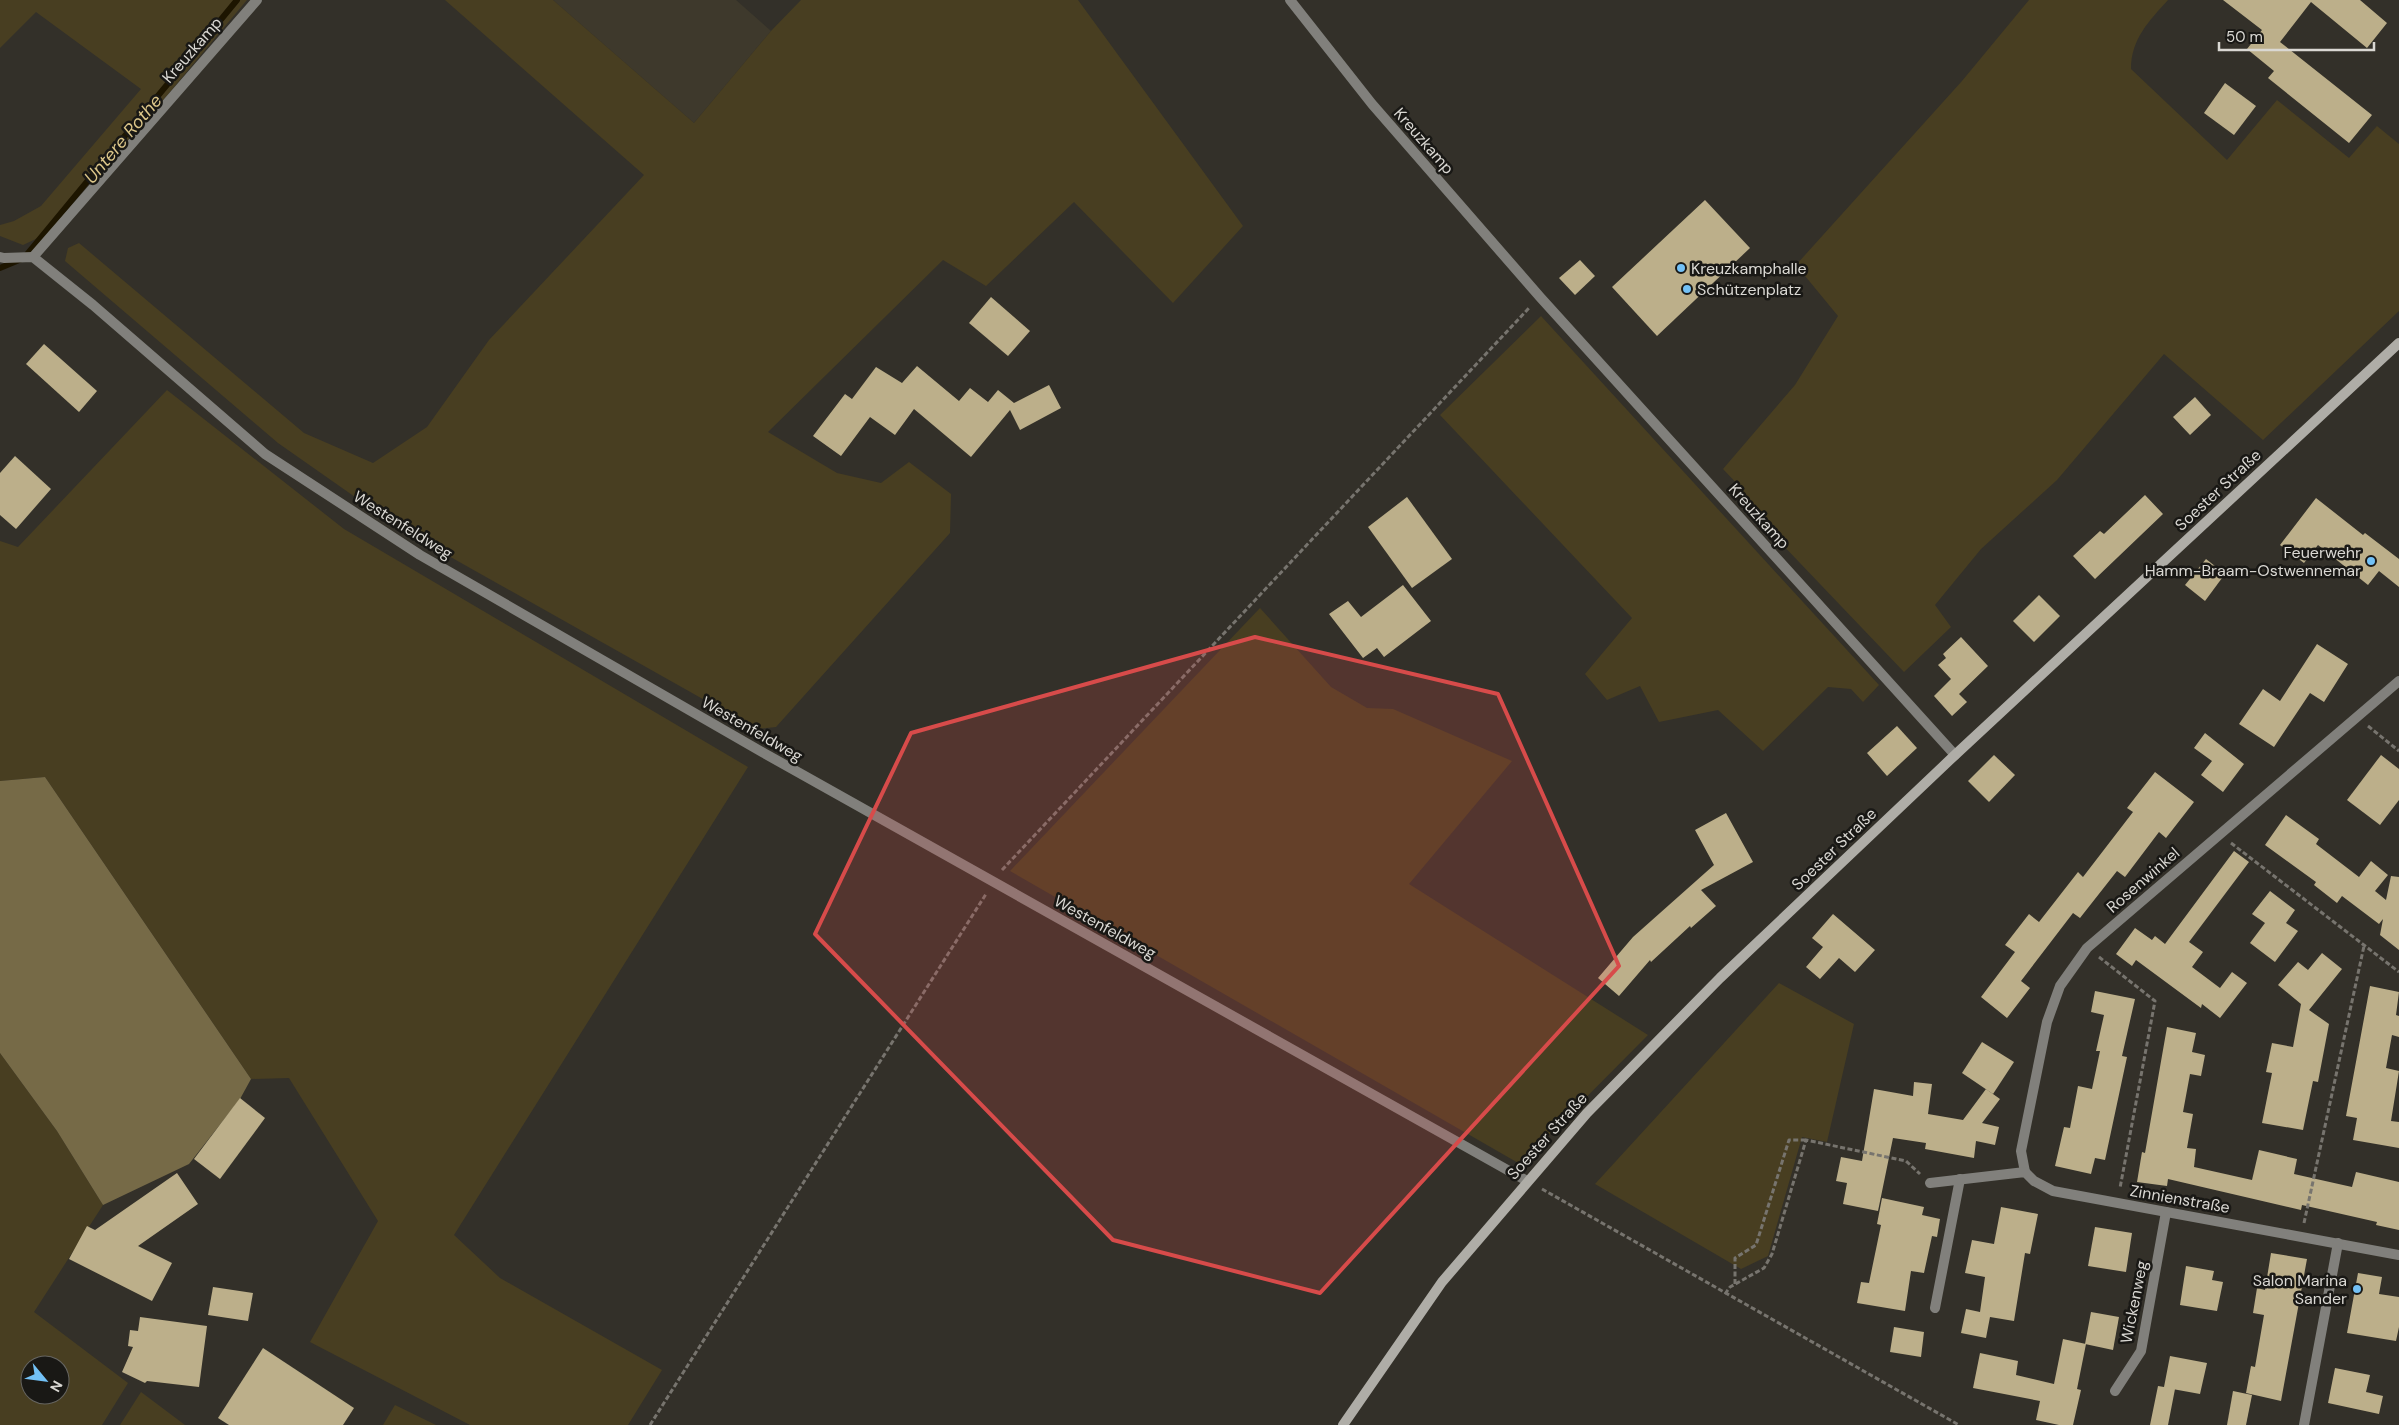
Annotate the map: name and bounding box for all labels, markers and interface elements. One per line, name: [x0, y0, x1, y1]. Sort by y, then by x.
street label: Kreuzkamp: [157, 12, 227, 88]
scale bar: [2219, 20, 2374, 52]
text: 50 m: [2226, 27, 2263, 47]
water label: Untere Rothe: [79, 89, 167, 189]
street label: Kreuzkamp: [1389, 103, 1459, 179]
place label: Kreuzkamphalle: [1691, 258, 1807, 279]
marker: Kreuzkamphalle: [1675, 262, 1687, 274]
place label: Schützenplatz: [1697, 279, 1801, 300]
marker: Schützenplatz: [1681, 283, 1693, 295]
street label: Soester Straße: [2170, 445, 2266, 535]
street label: Kreuzkamp: [1724, 479, 1794, 553]
street label: Westenfeldweg: [349, 486, 457, 564]
place label: Feuerwehr Hamm-Braam-Ostwennemar: [2145, 542, 2361, 581]
marker: Feuerwehr Hamm-Braam-Ostwennemar: [2365, 555, 2377, 567]
street label: Westenfeldweg: [698, 692, 806, 766]
street label: Soester Straße: [1787, 803, 1881, 895]
street label: Rosenwinkel: [2102, 842, 2184, 918]
street label: Westenfeldweg: [1050, 890, 1160, 964]
street label: Soester Straße: [1502, 1088, 1592, 1184]
street label: Zinnienstraße: [2128, 1180, 2232, 1218]
street label: Wickenweg: [2116, 1259, 2152, 1345]
place label: Salon Marina Sander: [2253, 1270, 2347, 1309]
marker: Salon Marina Sander: [2351, 1283, 2363, 1295]
north arrow: [20, 1355, 70, 1405]
text: N: [46, 1377, 67, 1395]

